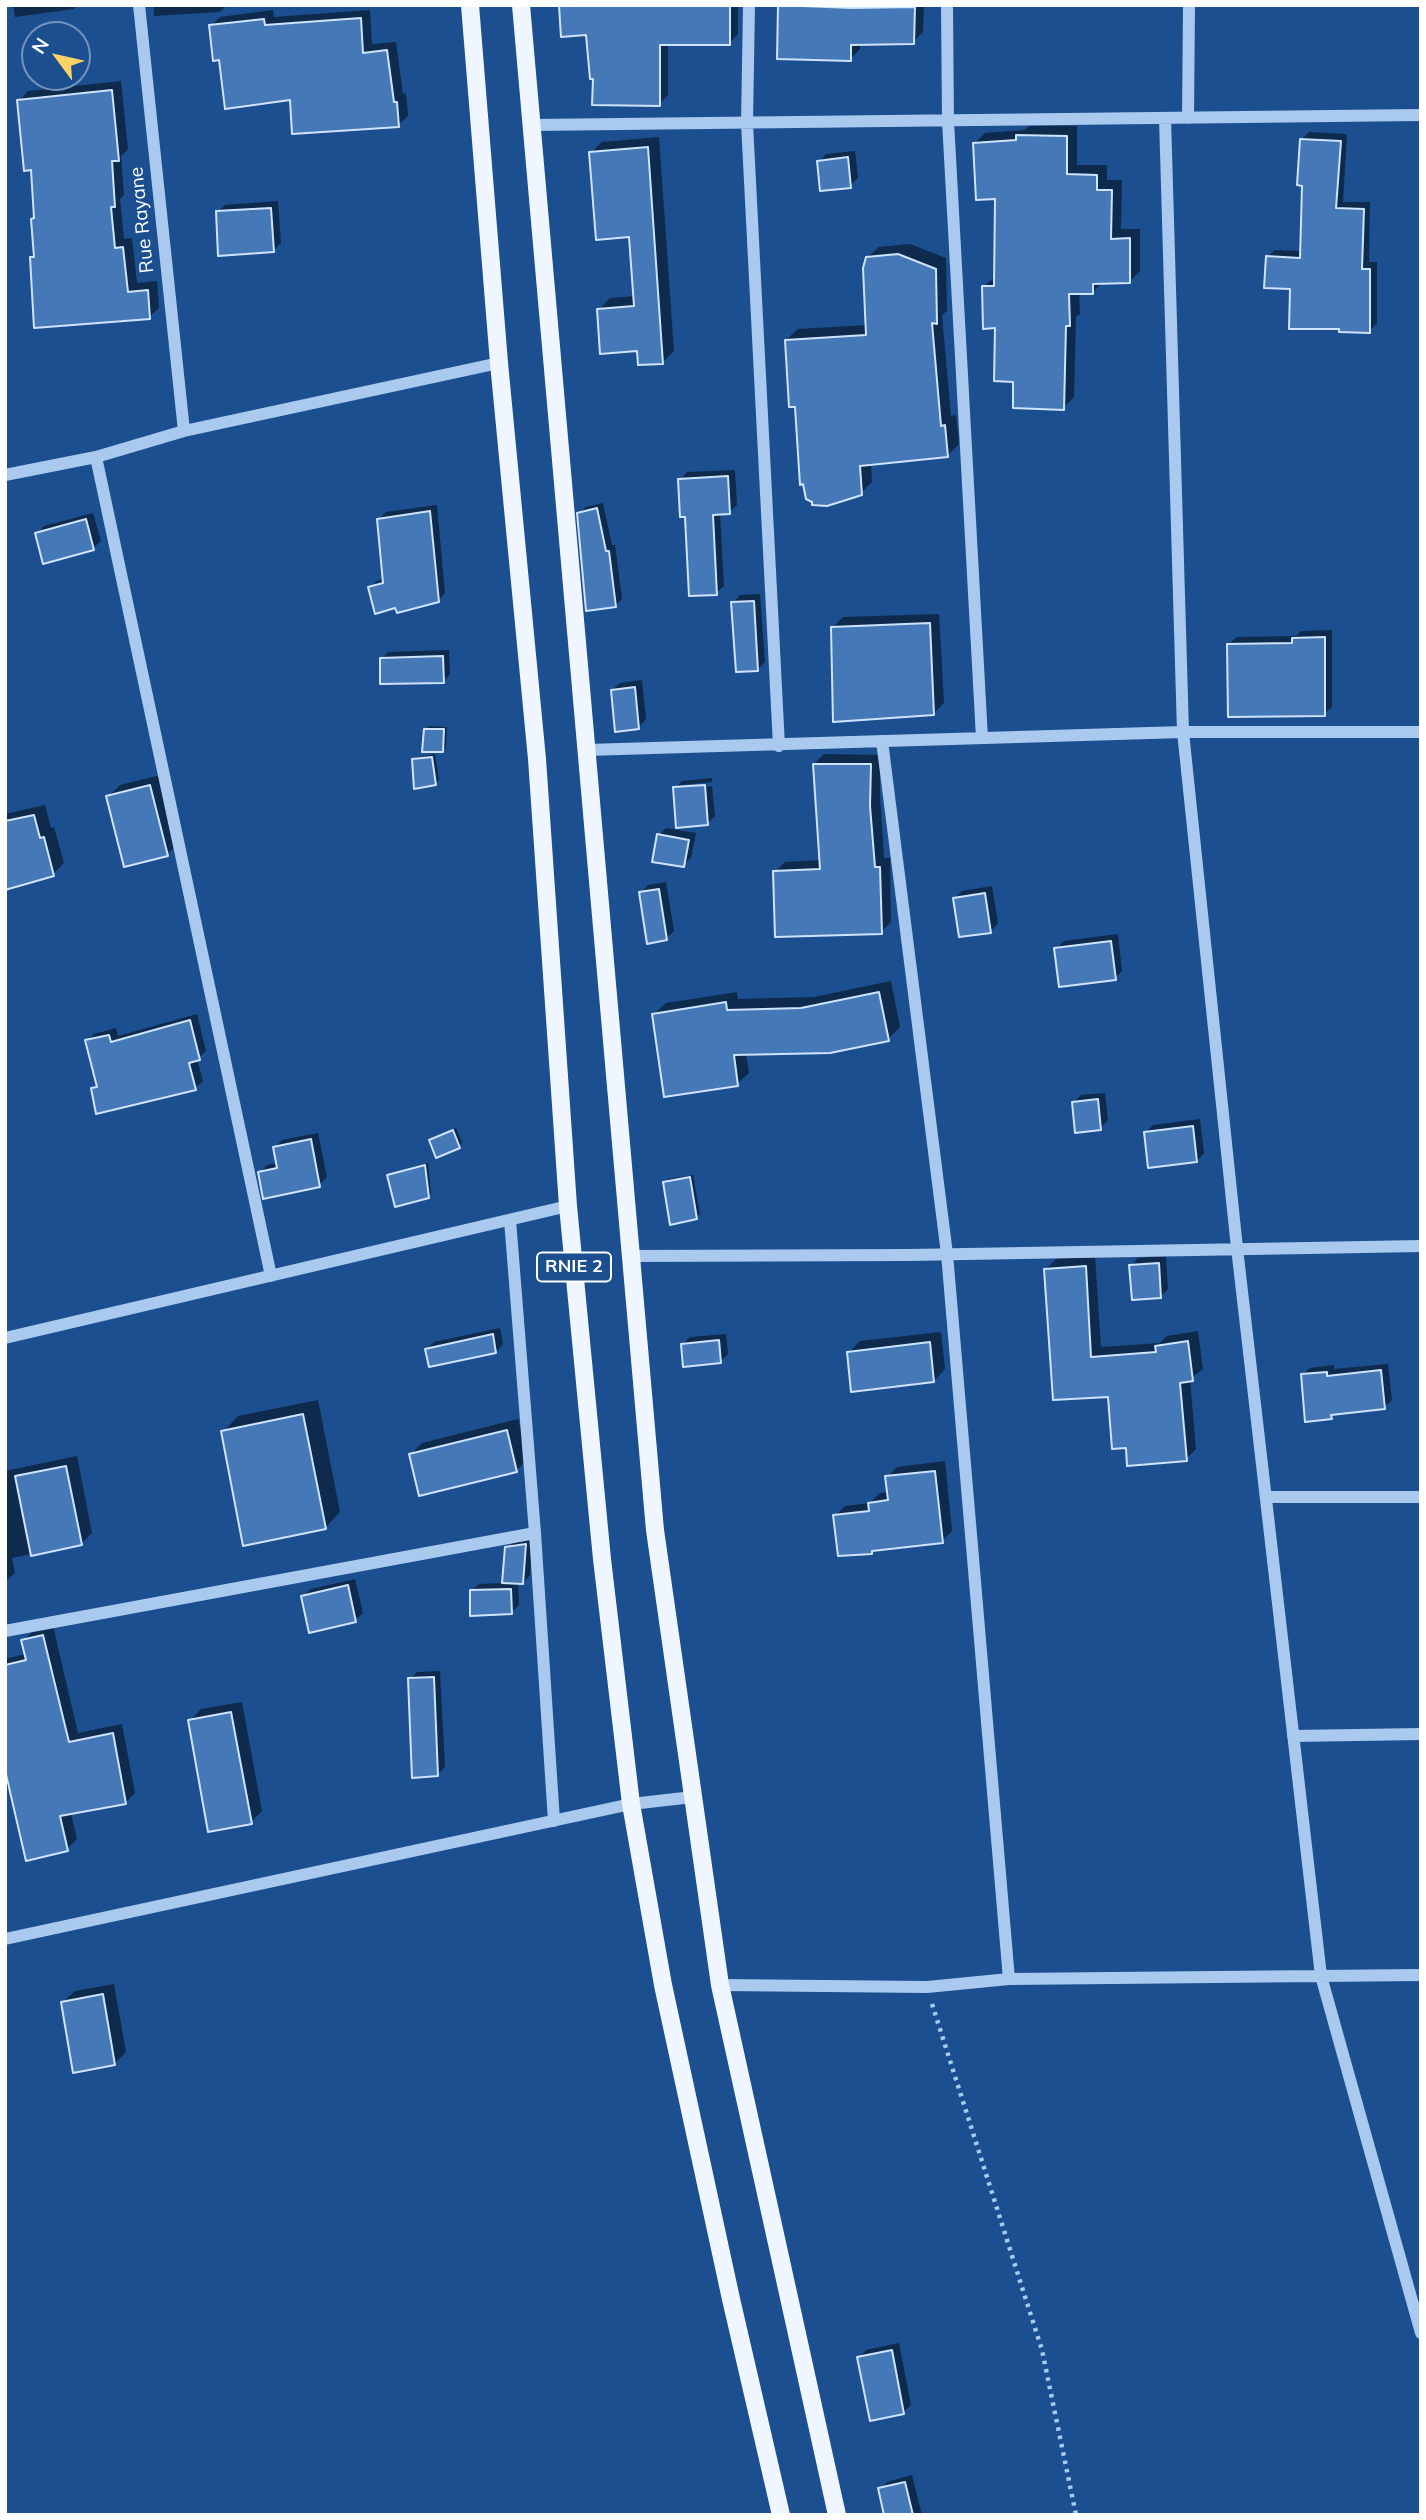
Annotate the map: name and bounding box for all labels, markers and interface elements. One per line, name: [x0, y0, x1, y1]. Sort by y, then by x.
north arrow: [21, 21, 91, 91]
text: N: [26, 33, 54, 58]
street label: Rue Rayane: [125, 166, 159, 274]
road number: RNIE 2: [537, 1252, 611, 1282]

